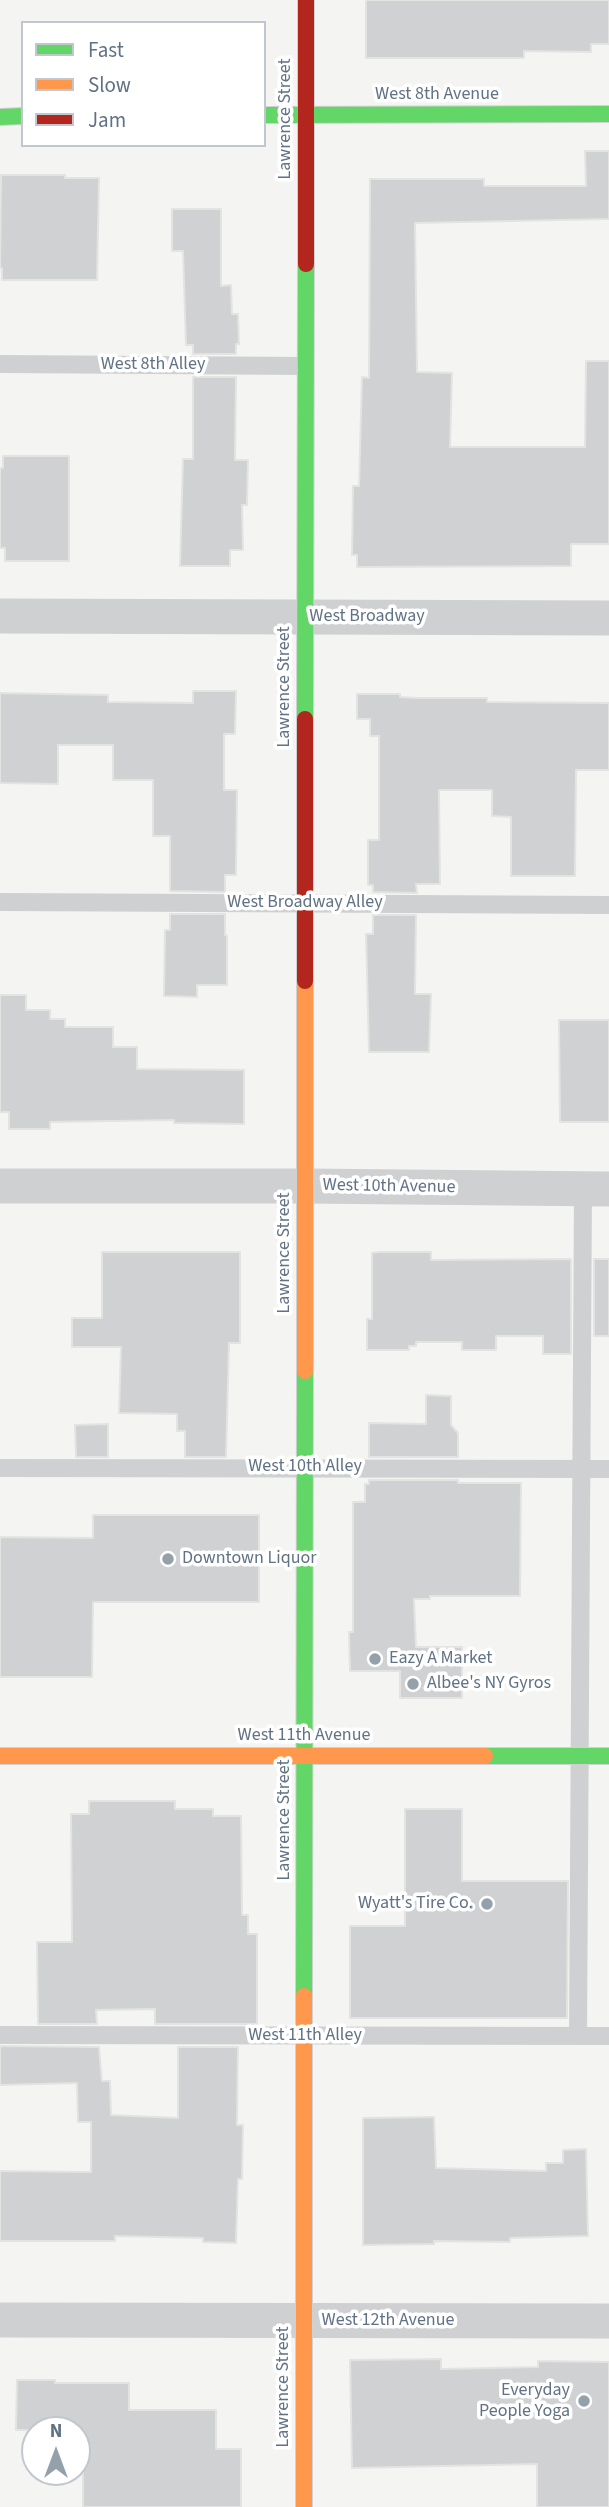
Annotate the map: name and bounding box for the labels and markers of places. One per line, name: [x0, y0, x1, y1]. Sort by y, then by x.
place label: Downtown Liquor: [182, 1548, 316, 1570]
marker: Downtown Liquor: [160, 1551, 176, 1567]
place label: Eazy A Market: [389, 1648, 492, 1670]
marker: Eazy A Market: [367, 1651, 383, 1667]
place label: Albee's NY Gyros: [427, 1673, 551, 1695]
marker: Albee's NY Gyros: [405, 1676, 421, 1692]
place label: Wyatt's Tire Co.: [358, 1893, 473, 1915]
marker: Wyatt's Tire Co.: [479, 1896, 495, 1912]
place label: Everyday People Yoga: [479, 2380, 570, 2422]
marker: Everyday People Yoga: [576, 2393, 592, 2409]

